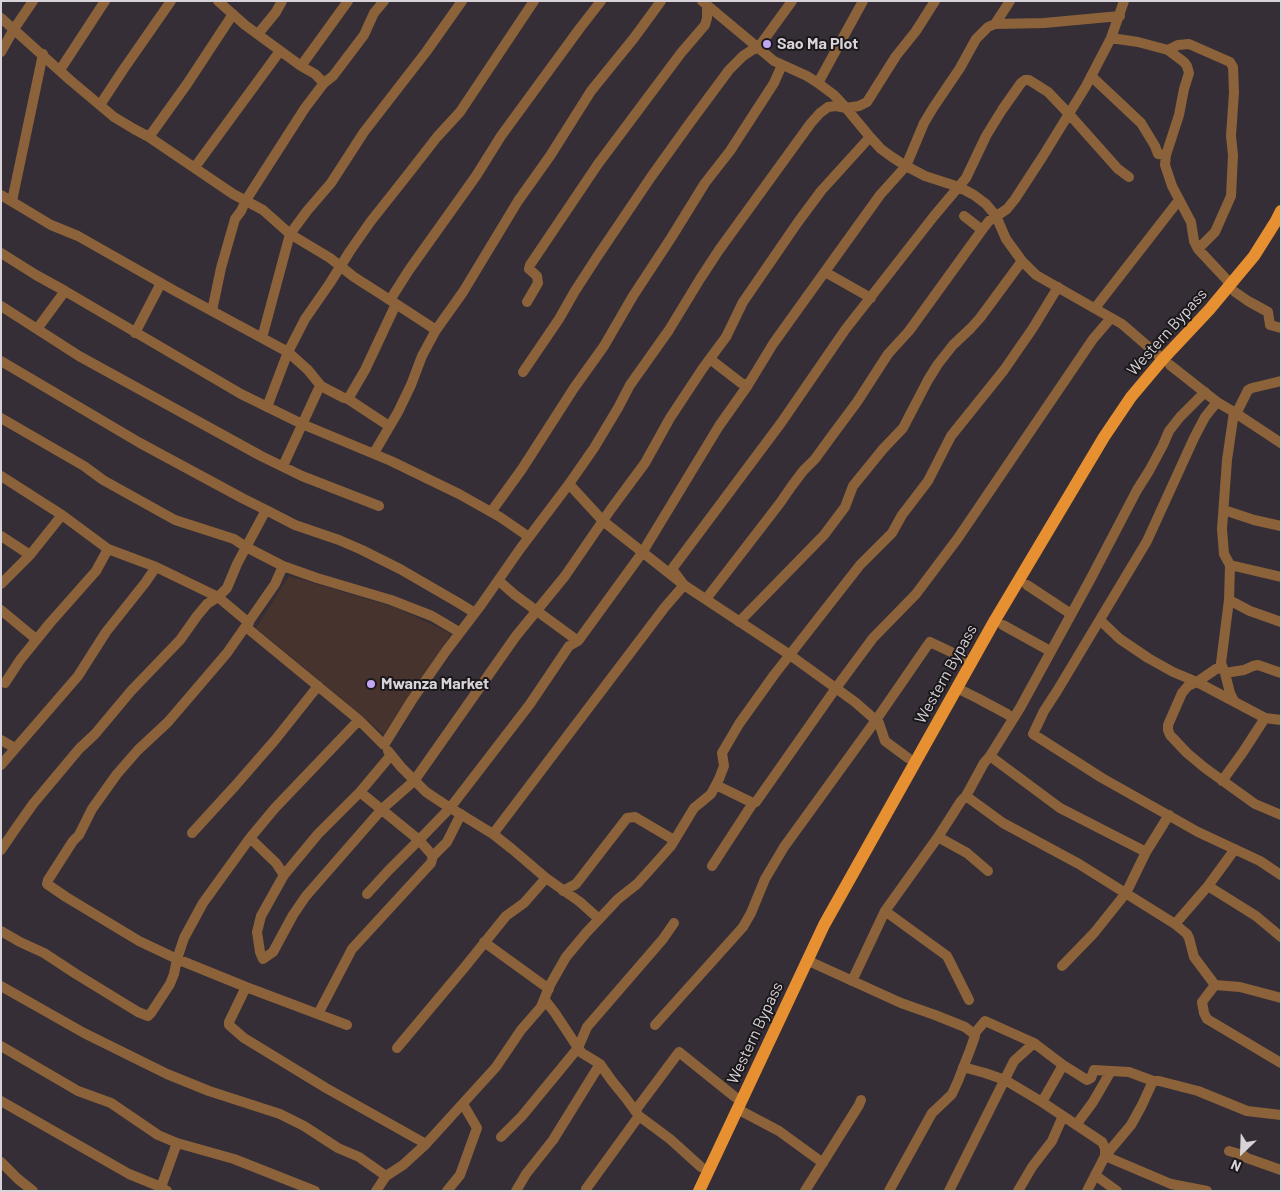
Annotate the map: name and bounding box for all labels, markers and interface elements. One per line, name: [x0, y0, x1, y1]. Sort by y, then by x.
place label: Sao Ma Plot: [777, 34, 858, 54]
marker: Sao Ma Plot: [761, 38, 773, 50]
street label: Western Bypass: [1123, 285, 1211, 379]
street label: Western Bypass: [911, 621, 981, 727]
place label: Mwanza Market: [381, 674, 489, 694]
marker: Mwanza Market: [365, 678, 377, 690]
street label: Western Bypass: [723, 979, 787, 1087]
north arrow: [1217, 1127, 1267, 1177]
text: N: [1228, 1157, 1243, 1176]

